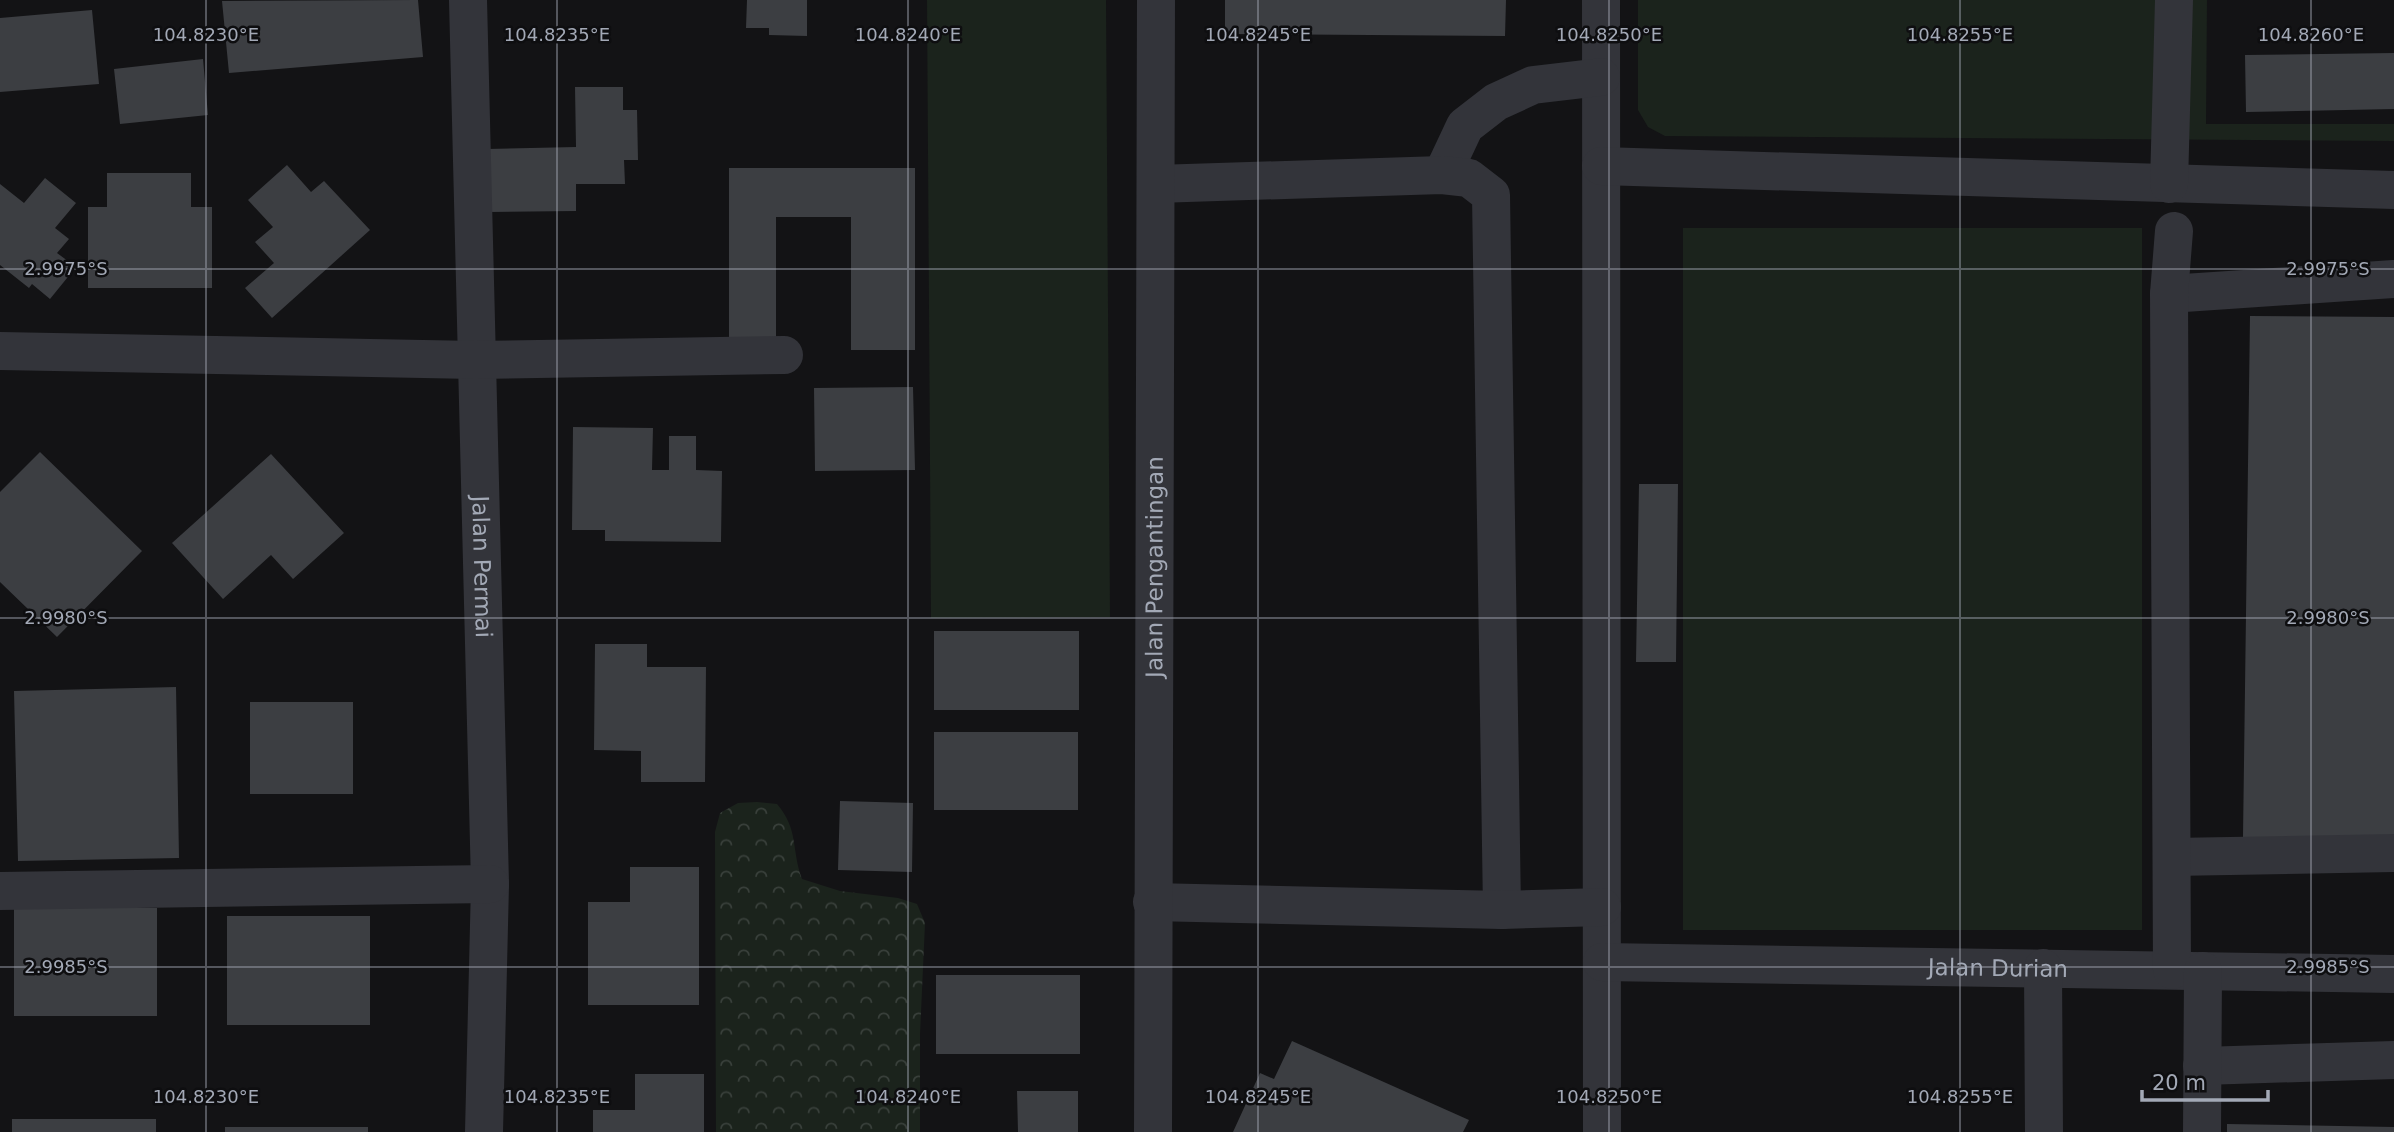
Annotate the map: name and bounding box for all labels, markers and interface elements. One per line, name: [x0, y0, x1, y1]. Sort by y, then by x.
text: 104.8230°E: [153, 24, 259, 45]
text: 104.8235°E: [504, 24, 610, 45]
text: 104.8240°E: [855, 24, 961, 45]
text: 104.8245°E: [1205, 24, 1311, 45]
text: 104.8250°E: [1556, 24, 1662, 45]
text: 104.8255°E: [1907, 24, 2013, 45]
text: 104.8260°E: [2258, 24, 2364, 45]
text: 2.9975°S: [24, 258, 108, 279]
text: 2.9975°S: [2286, 258, 2370, 279]
street label: Jalan Pengantingan: [1141, 456, 1168, 680]
street label: Jalan Permai: [467, 493, 497, 638]
text: 2.9980°S: [24, 607, 108, 628]
text: 2.9980°S: [2286, 607, 2370, 628]
street label: Jalan Durian: [1926, 954, 2068, 982]
text: 2.9985°S: [24, 956, 108, 977]
text: 2.9985°S: [2286, 956, 2370, 977]
scale bar: [2142, 1058, 2268, 1102]
text: 20 m: [2152, 1071, 2206, 1095]
text: 104.8230°E: [153, 1086, 259, 1107]
text: 104.8235°E: [504, 1086, 610, 1107]
text: 104.8240°E: [855, 1086, 961, 1107]
text: 104.8245°E: [1205, 1086, 1311, 1107]
text: 104.8250°E: [1556, 1086, 1662, 1107]
text: 104.8255°E: [1907, 1086, 2013, 1107]

